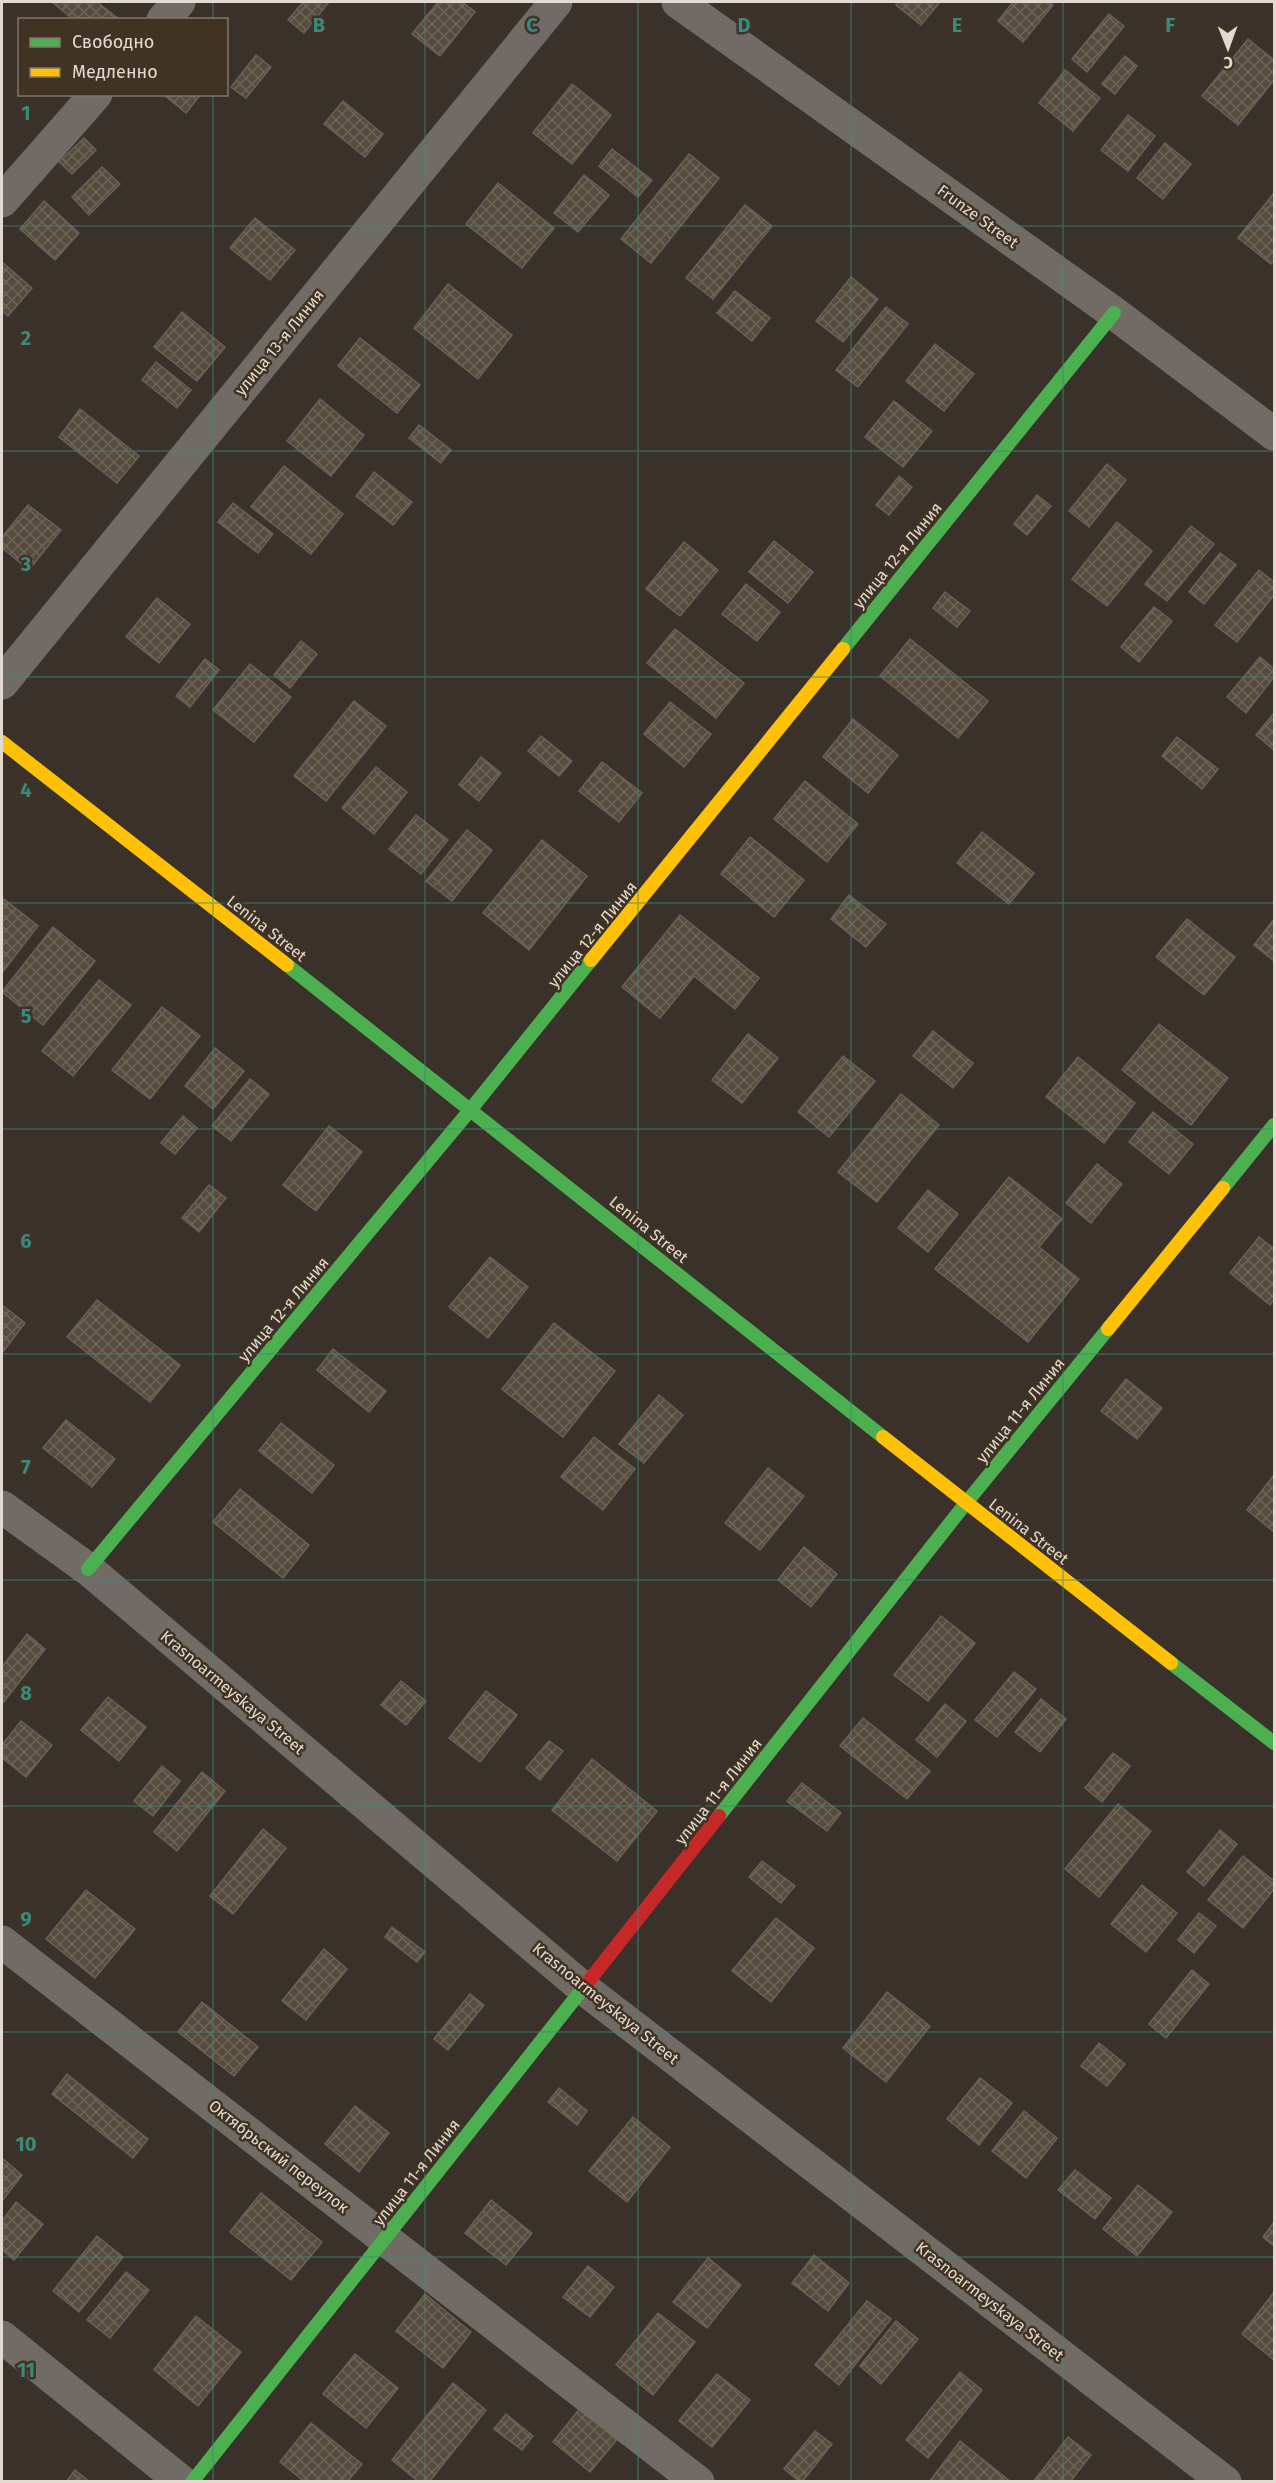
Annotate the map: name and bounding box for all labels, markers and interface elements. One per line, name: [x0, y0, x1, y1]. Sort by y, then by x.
text: B: [313, 13, 325, 37]
text: C: [526, 13, 538, 37]
text: D: [737, 13, 751, 37]
text: E: [952, 13, 962, 37]
text: F: [1165, 13, 1175, 37]
legend: [18, 18, 228, 96]
north arrow: [1198, 18, 1258, 78]
text: Свободно: [72, 31, 154, 53]
text: С: [1223, 53, 1233, 72]
text: Медленно: [72, 61, 158, 83]
text: 1: [21, 101, 31, 125]
street label: Frunze Street: [934, 181, 1022, 252]
street label: улица 13-я Линия: [231, 285, 328, 399]
text: 2: [21, 326, 31, 350]
street label: улица 12-я Линия: [849, 498, 946, 612]
text: 3: [20, 552, 31, 576]
text: 4: [20, 778, 32, 802]
street label: улица 12-я Линия: [544, 877, 641, 991]
street label: Lenina Street: [223, 891, 311, 966]
text: 5: [21, 1004, 32, 1028]
street label: Lenina Street: [605, 1192, 692, 1267]
text: 6: [20, 1229, 32, 1253]
street label: улица 12-я Линия: [234, 1253, 333, 1366]
street label: улица 11-я Линия: [972, 1354, 1069, 1467]
text: 7: [21, 1455, 31, 1479]
street label: Lenina Street: [985, 1494, 1073, 1569]
street label: Krasnoarmeyskaya Street: [157, 1626, 309, 1758]
text: 8: [20, 1681, 32, 1705]
street label: улица 11-я Линия: [671, 1734, 766, 1848]
text: 9: [20, 1907, 32, 1931]
street label: Krasnoarmeyskaya Street: [529, 1939, 683, 2068]
street label: Октябрьский переулок: [205, 2096, 353, 2217]
street label: улица 11-я Линия: [369, 2115, 464, 2229]
text: 10: [16, 2132, 36, 2156]
street label: Krasnoarmeyskaya Street: [912, 2238, 1068, 2365]
text: 11: [17, 2358, 35, 2382]

